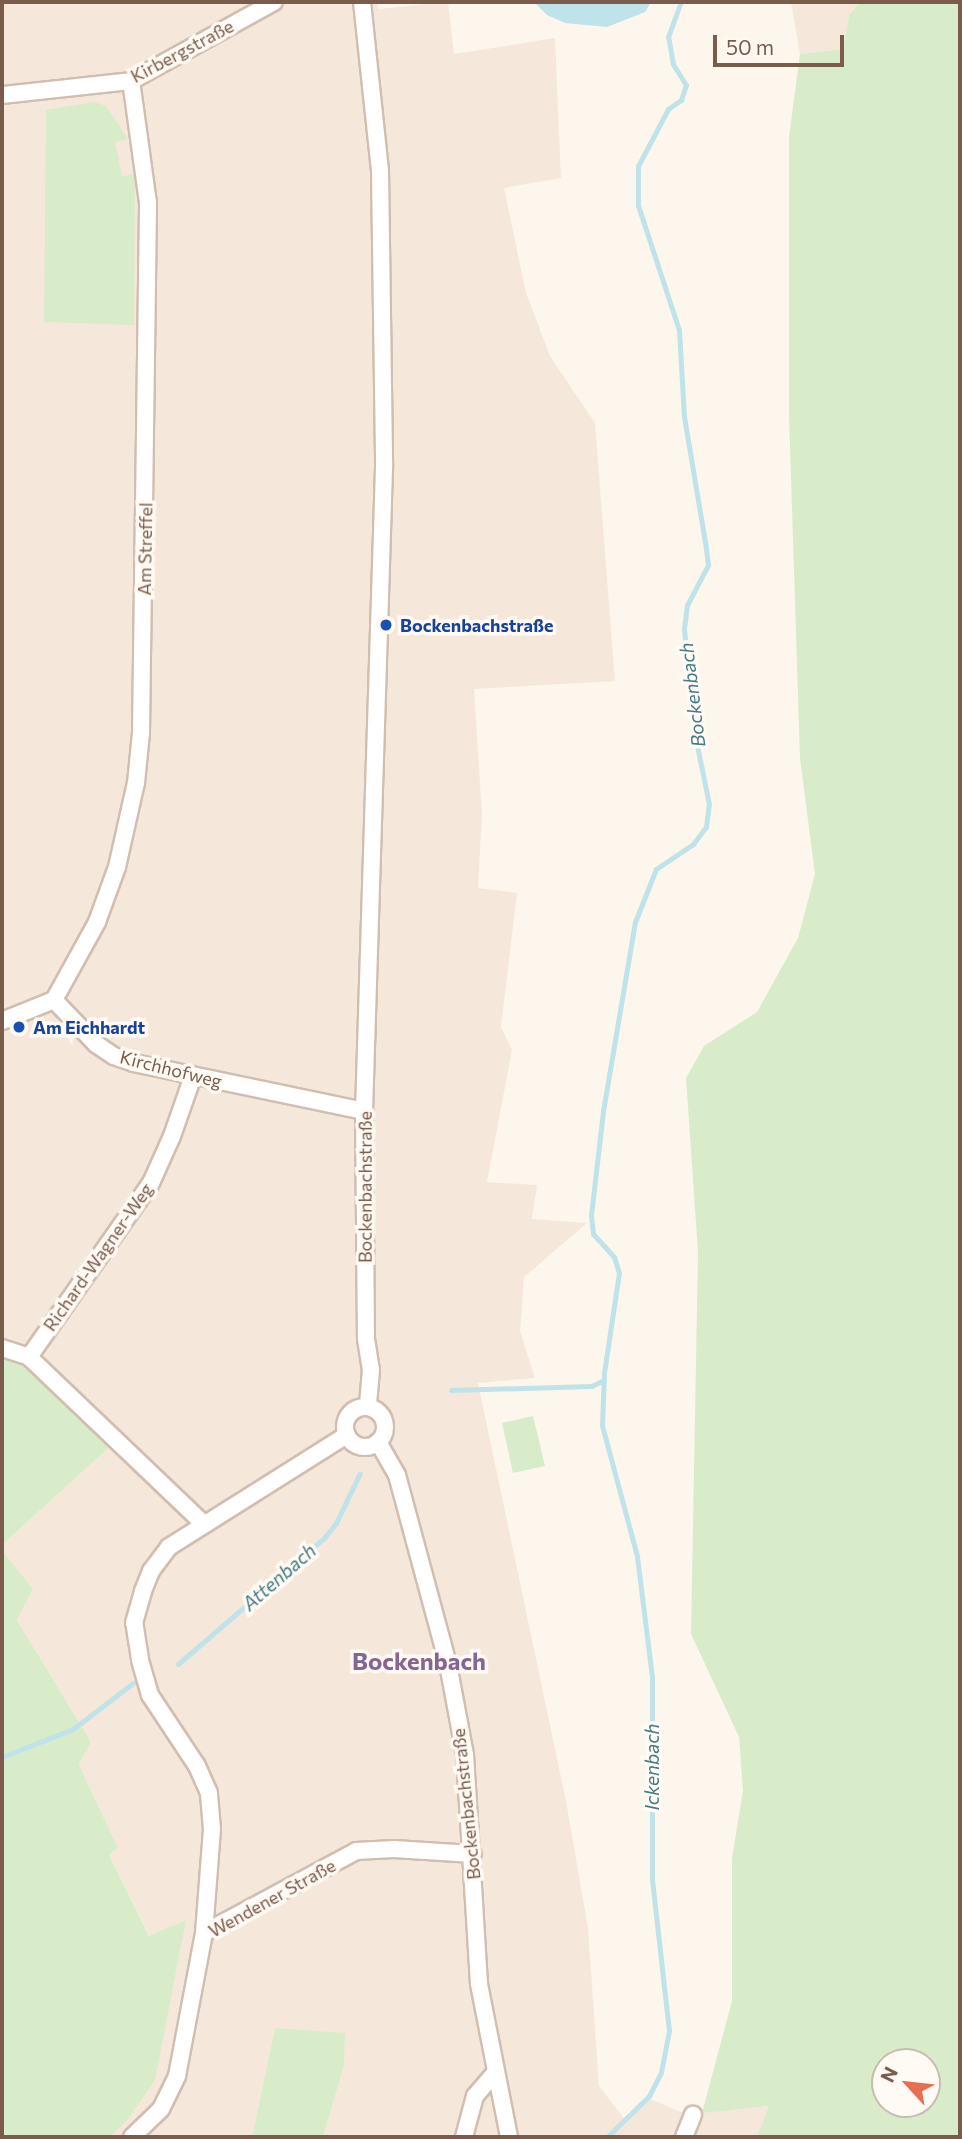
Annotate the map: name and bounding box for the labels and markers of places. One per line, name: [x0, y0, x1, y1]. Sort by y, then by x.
place label: Bockenbachstraße: [400, 614, 554, 636]
marker: Bockenbachstraße: [378, 617, 394, 633]
place label: Am Eichhardt: [33, 1016, 145, 1038]
marker: Am Eichhardt: [11, 1019, 27, 1035]

